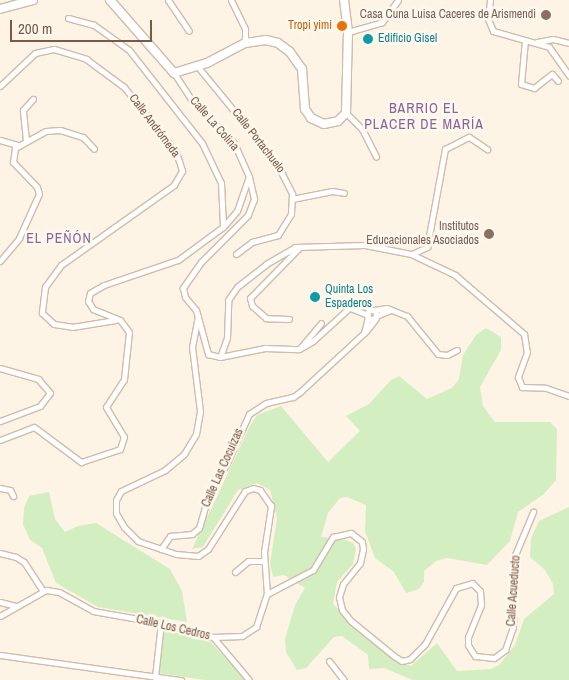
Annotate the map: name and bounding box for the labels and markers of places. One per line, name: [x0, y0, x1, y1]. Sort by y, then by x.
place label: Casa Cuna Luisa Caceres de Arismendi: [359, 8, 536, 22]
marker: Casa Cuna Luisa Caceres de Arismendi: [540, 9, 552, 21]
place label: Tropi yimi: [288, 19, 332, 33]
marker: Tropi yimi: [336, 20, 348, 32]
place label: Edificio Gisel: [378, 32, 437, 46]
marker: Edificio Gisel: [362, 33, 374, 45]
place label: Institutos Educacionales Asociados: [366, 220, 479, 248]
marker: Institutos Educacionales Asociados: [483, 228, 495, 240]
place label: Quinta Los Espaderos: [325, 283, 373, 311]
marker: Quinta Los Espaderos: [309, 291, 321, 303]

